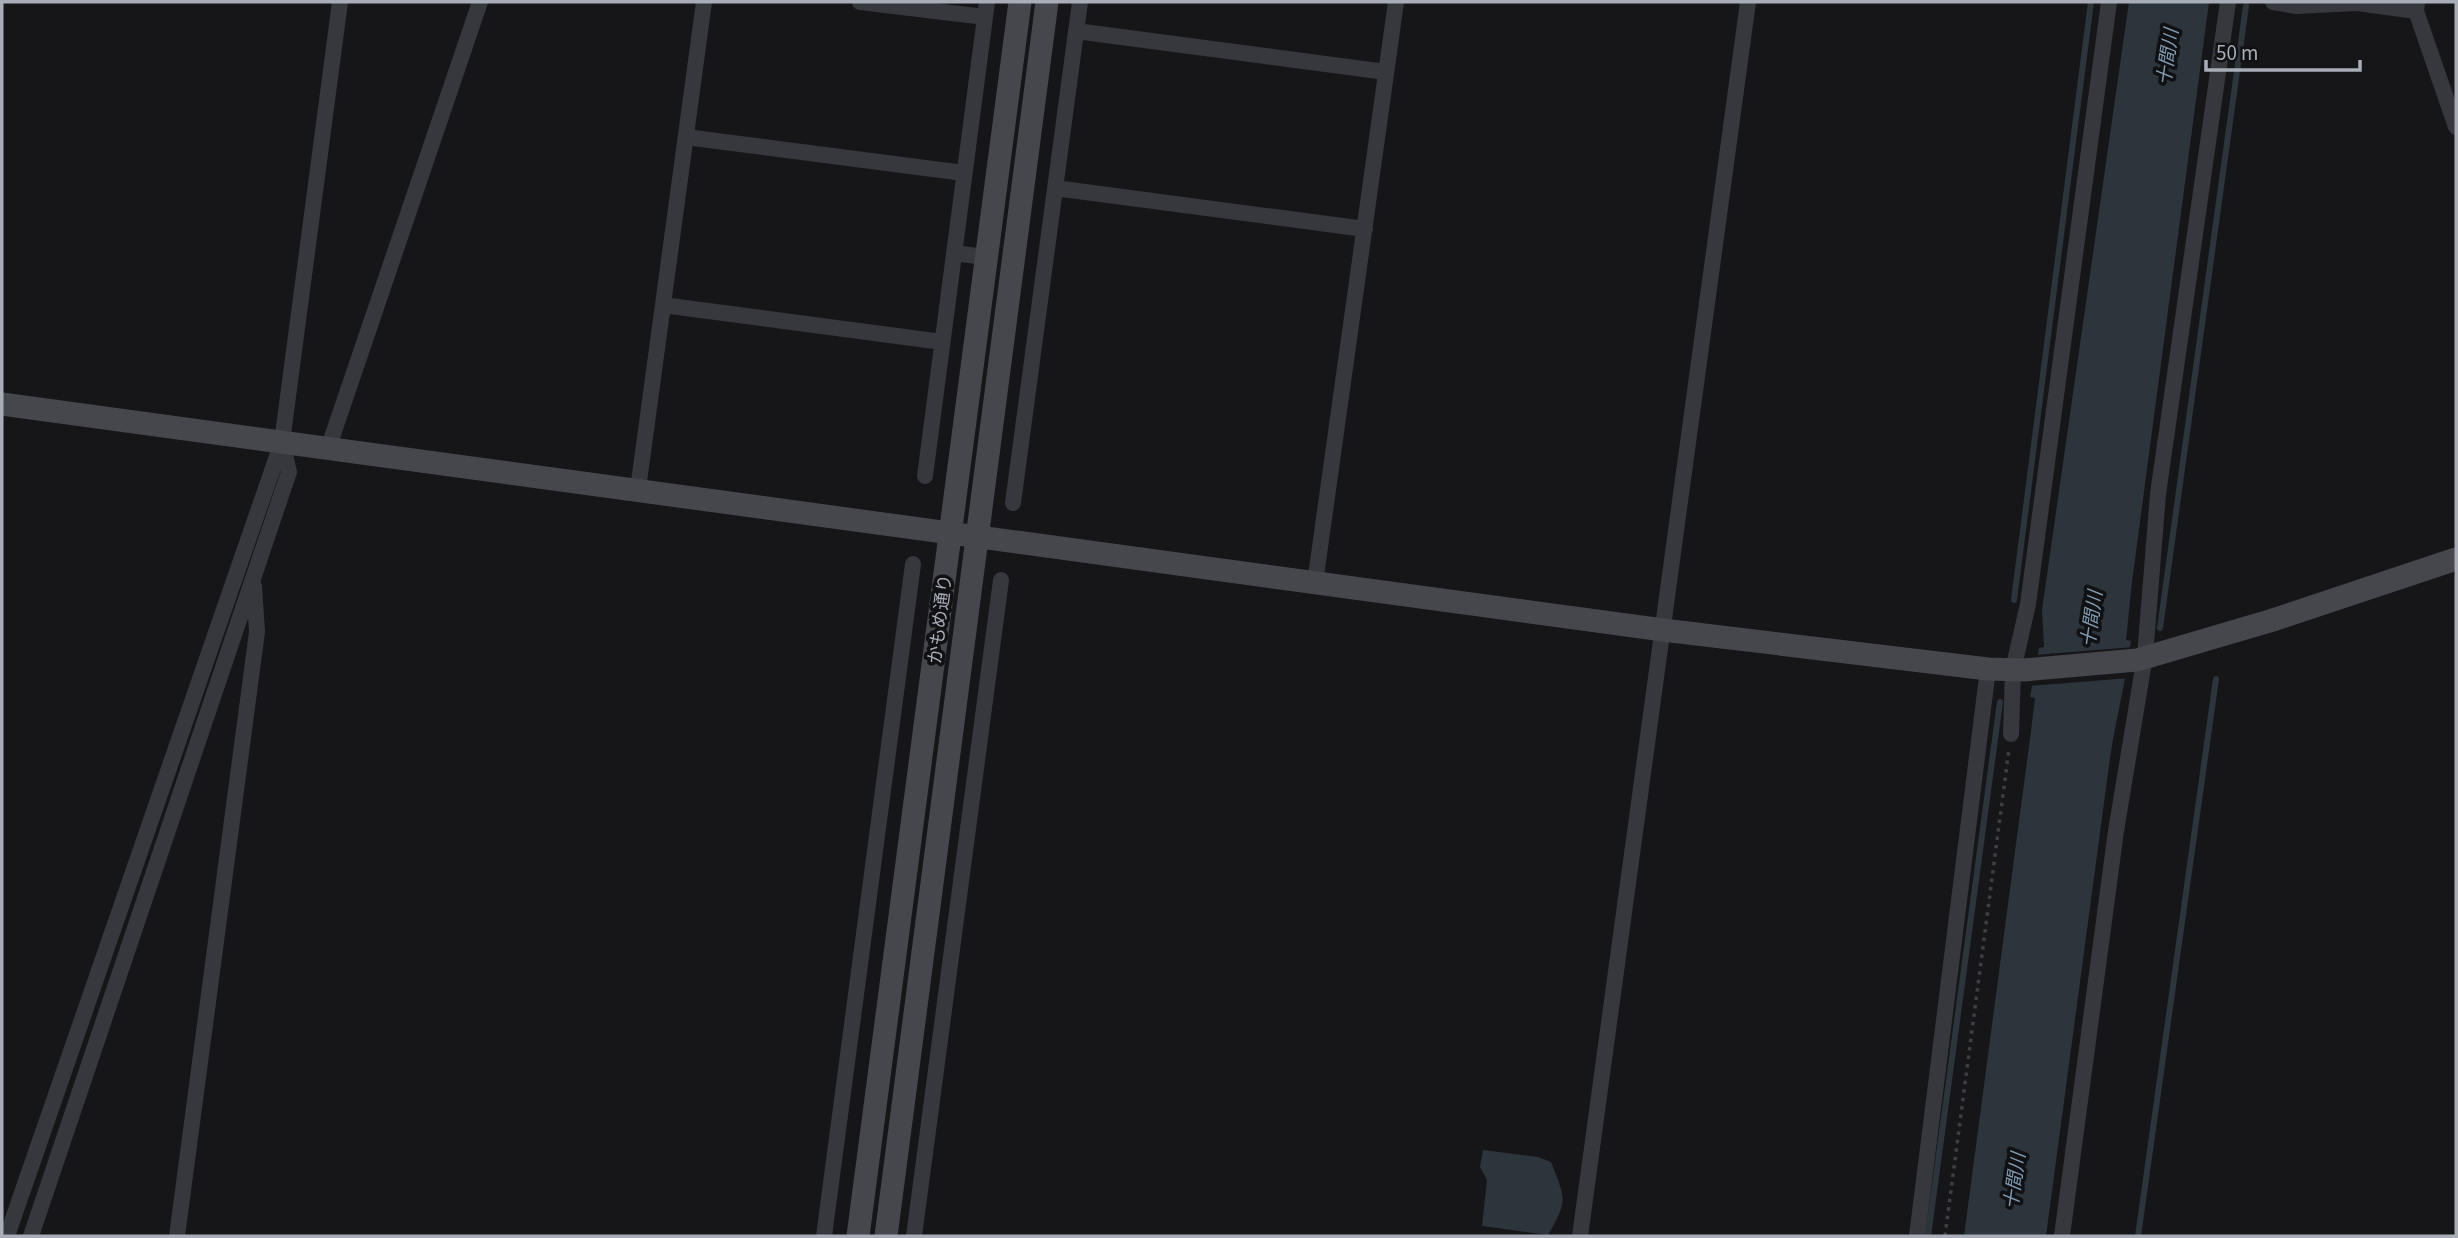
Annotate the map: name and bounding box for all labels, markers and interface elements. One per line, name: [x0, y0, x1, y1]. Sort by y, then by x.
water label: 十間川: [2151, 25, 2186, 87]
scale bar: [2206, 28, 2360, 72]
text: 50 m: [2216, 38, 2258, 68]
street label: かもめ通り: [923, 573, 958, 665]
water label: 十間川: [2075, 587, 2110, 649]
water label: 十間川: [1998, 1149, 2033, 1211]

